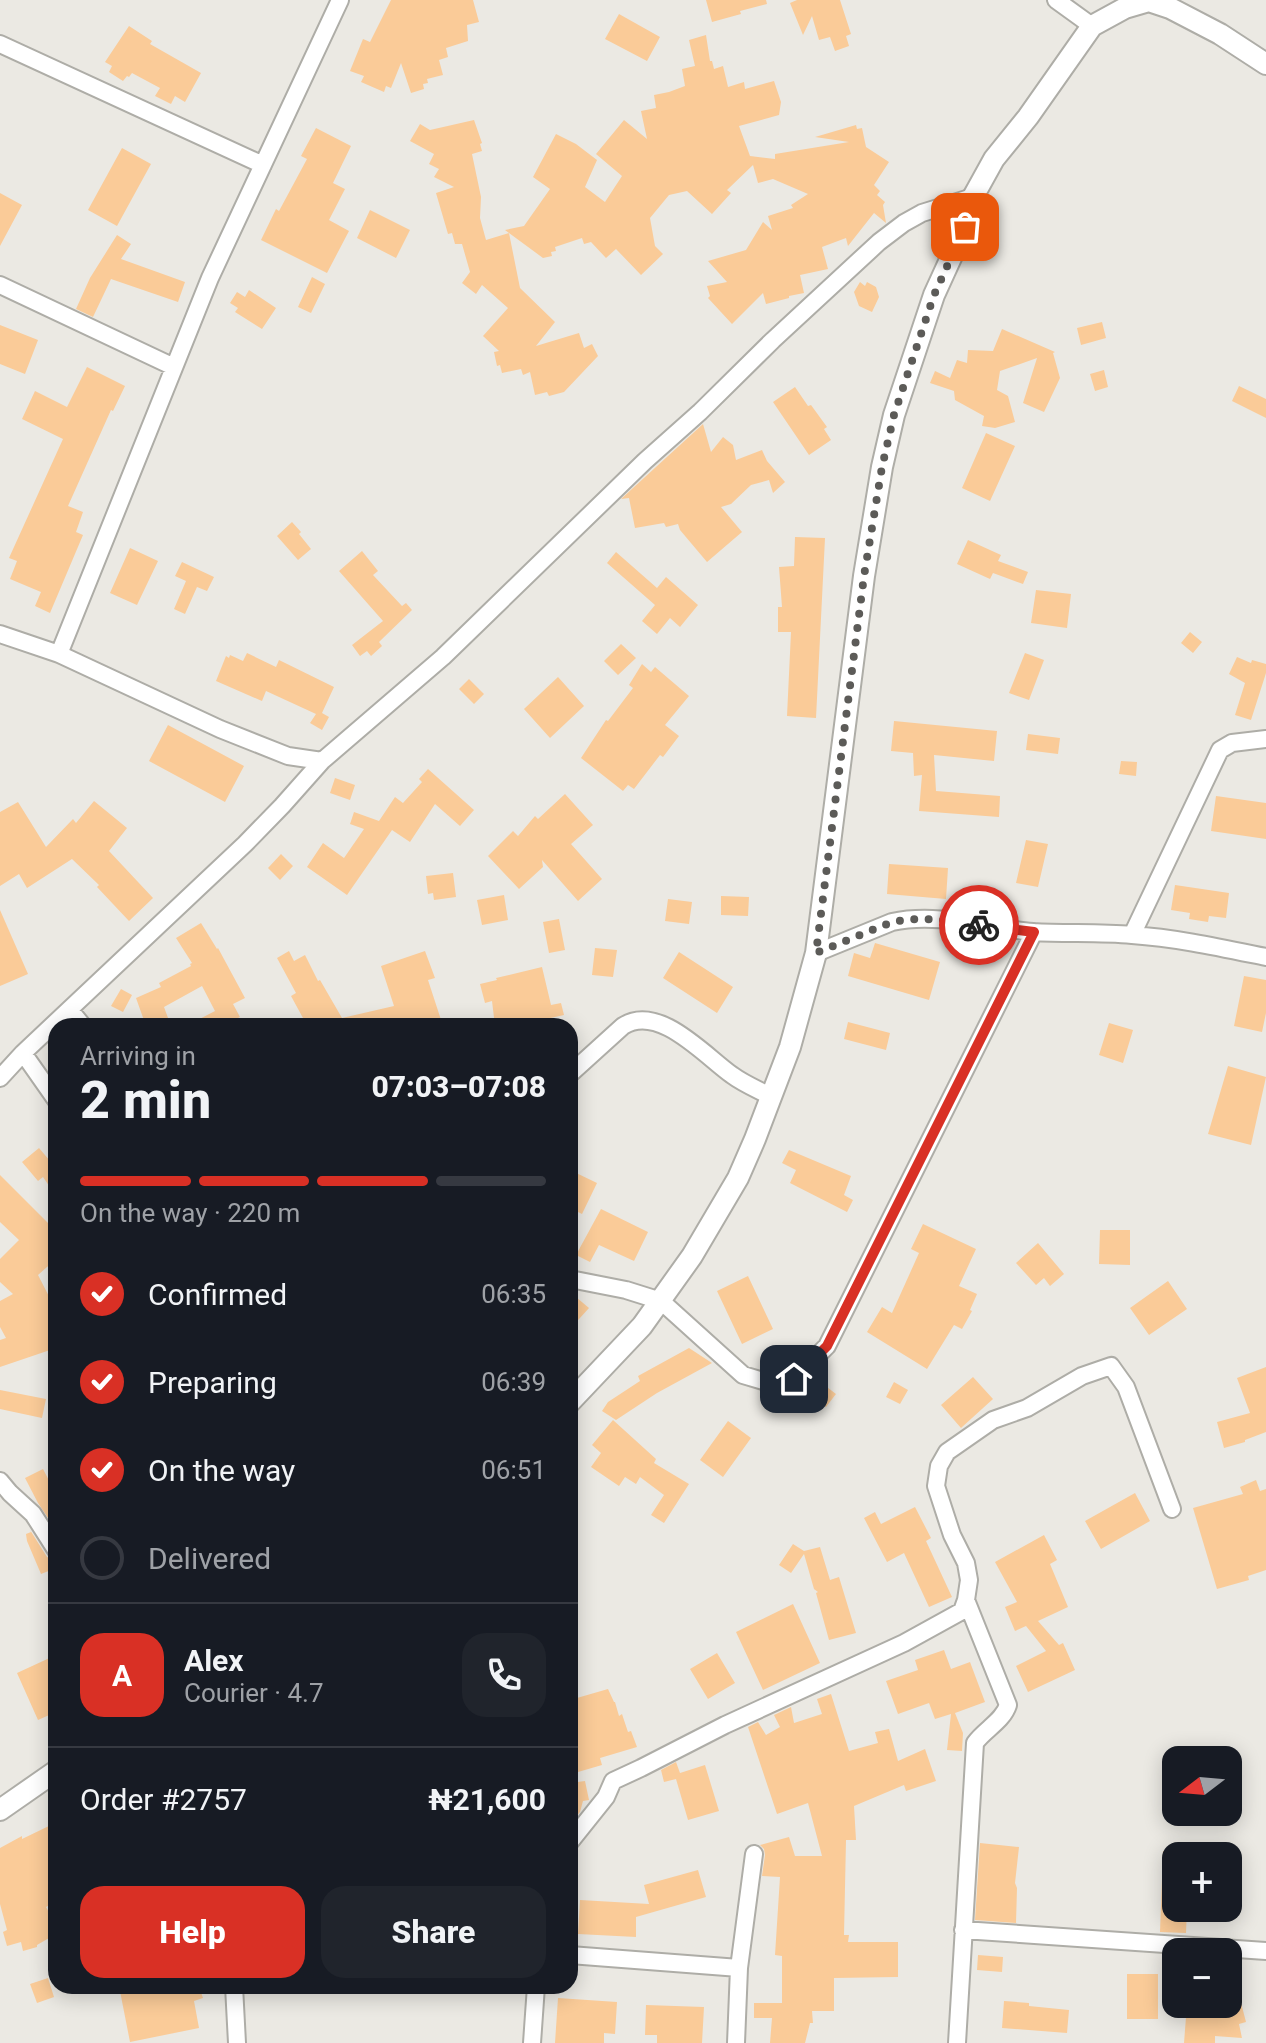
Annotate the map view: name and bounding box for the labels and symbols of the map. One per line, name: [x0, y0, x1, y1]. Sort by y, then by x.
pin: [931, 193, 999, 261]
courier: [939, 885, 1019, 965]
pin: [760, 1345, 828, 1413]
north arrow: [1162, 1746, 1242, 1826]

